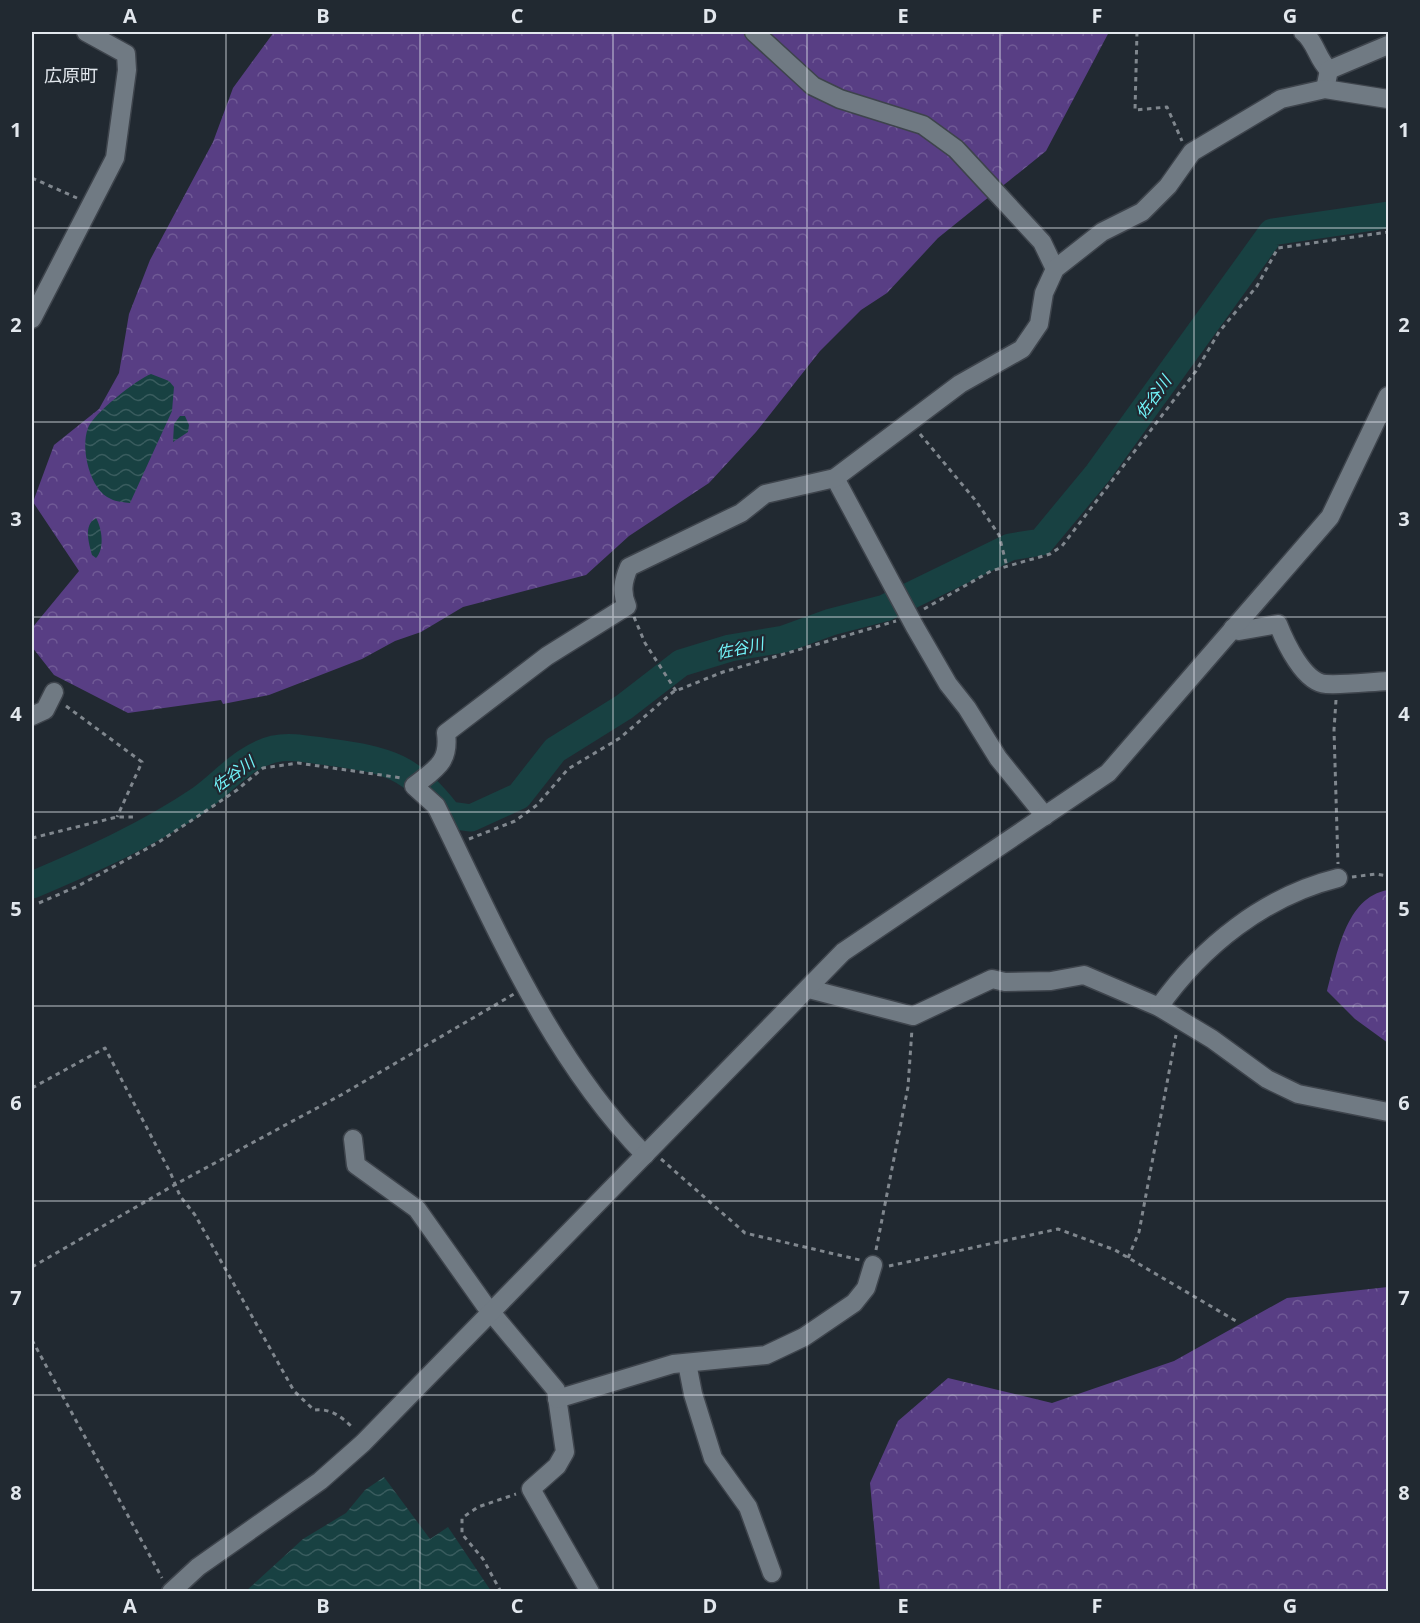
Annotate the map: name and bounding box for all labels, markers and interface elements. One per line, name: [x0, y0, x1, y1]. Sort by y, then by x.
text: A: [123, 2, 137, 29]
text: B: [316, 2, 330, 29]
text: C: [511, 2, 524, 29]
text: D: [703, 2, 717, 29]
text: E: [897, 2, 909, 29]
text: F: [1092, 2, 1102, 29]
text: G: [1283, 2, 1297, 29]
district label: 広原町: [44, 63, 98, 87]
text: 1: [10, 116, 22, 143]
text: 1: [1398, 116, 1410, 143]
text: 2: [10, 311, 22, 338]
text: 2: [1398, 311, 1410, 338]
water label: 佐谷川: [1130, 370, 1177, 423]
text: 3: [10, 505, 22, 532]
text: 3: [1398, 505, 1410, 532]
water label: 佐谷川: [714, 632, 768, 664]
text: 4: [10, 700, 22, 727]
text: 4: [1398, 700, 1410, 727]
water label: 佐谷川: [207, 750, 260, 797]
text: 5: [10, 895, 22, 922]
text: 5: [1398, 895, 1410, 922]
text: 6: [10, 1089, 22, 1116]
text: 6: [1398, 1089, 1410, 1116]
text: 7: [10, 1284, 22, 1311]
text: 7: [1398, 1284, 1410, 1311]
text: 8: [10, 1479, 22, 1506]
text: 8: [1398, 1479, 1410, 1506]
text: A: [123, 1592, 137, 1619]
text: B: [316, 1592, 330, 1619]
text: C: [511, 1592, 524, 1619]
text: D: [703, 1592, 717, 1619]
text: E: [897, 1592, 909, 1619]
text: F: [1092, 1592, 1102, 1619]
text: G: [1283, 1592, 1297, 1619]

